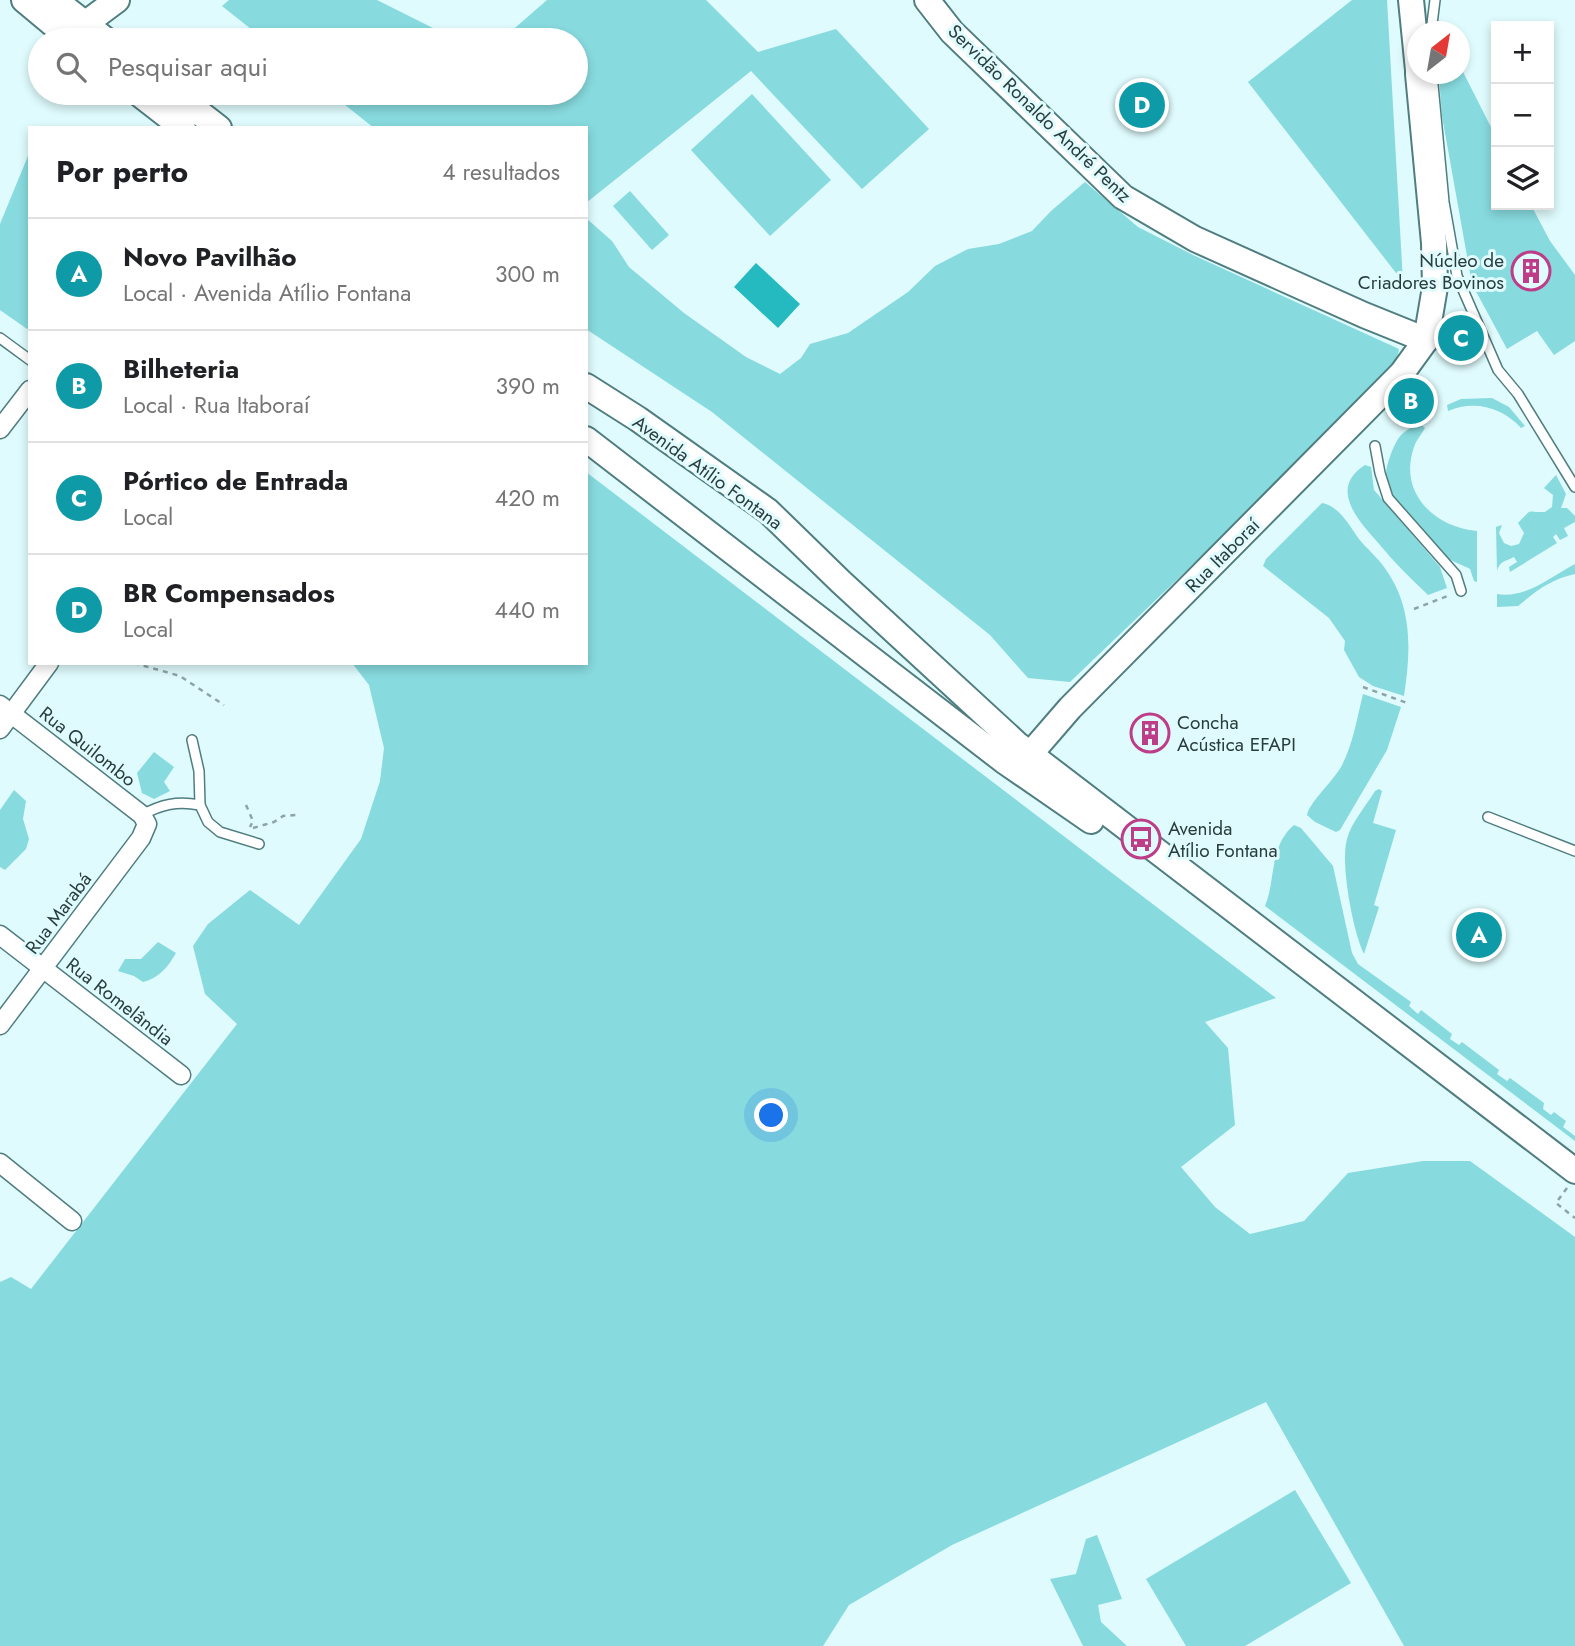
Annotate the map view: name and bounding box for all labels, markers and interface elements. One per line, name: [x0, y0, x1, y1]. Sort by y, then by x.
street label: Servidão Ronaldo André Pentz: [942, 18, 1138, 209]
north arrow: [1407, 21, 1470, 84]
map controls: [1491, 21, 1554, 210]
button: +: [1491, 21, 1554, 84]
search box: [28, 28, 588, 105]
icon: search: [52, 48, 90, 86]
text: Pesquisar aqui: [108, 48, 268, 86]
pin: D: [1119, 79, 1165, 131]
button: −: [1491, 84, 1554, 147]
button: layers: [1491, 147, 1554, 210]
text: Por perto: [56, 150, 188, 193]
text: 4 resultados: [442, 155, 560, 189]
text: Novo Pavilhão: [123, 238, 297, 276]
place label: Núcleo de Criadores Bovinos: [1358, 247, 1504, 296]
building icon: Núcleo de Criadores Bovinos: [1510, 250, 1552, 292]
text: A: [71, 257, 87, 291]
text: 300 m: [495, 257, 560, 291]
text: Local · Avenida Atílio Fontana: [123, 276, 411, 310]
pin: C: [1438, 312, 1484, 364]
text: Bilheteria: [123, 350, 239, 388]
text: B: [71, 369, 87, 403]
text: 390 m: [496, 369, 560, 403]
pin: B: [1388, 375, 1434, 427]
text: Local · Rua Itaboraí: [123, 388, 310, 422]
street label: Avenida Atílio Fontana: [627, 409, 788, 536]
text: Pórtico de Entrada: [123, 462, 348, 500]
text: C: [71, 481, 87, 515]
text: 420 m: [495, 481, 560, 515]
text: Local: [123, 500, 173, 534]
street label: Rua Itaboraí: [1179, 511, 1266, 599]
text: BR Compensados: [123, 574, 335, 612]
text: D: [71, 593, 87, 627]
text: 440 m: [495, 593, 560, 627]
text: Local: [123, 612, 173, 646]
street label: Rua Quilombo: [34, 700, 142, 793]
place label: Concha Acústica EFAPI: [1177, 709, 1296, 758]
building icon: Concha Acústica EFAPI: [1129, 712, 1171, 754]
place label: Avenida Atílio Fontana: [1168, 815, 1278, 864]
bus stop icon: Avenida Atílio Fontana: [1120, 818, 1162, 860]
street label: Rua Marabá: [19, 867, 98, 960]
pin: A: [1456, 909, 1502, 961]
street label: Rua Romelândia: [60, 951, 179, 1052]
your location: [754, 1098, 788, 1132]

